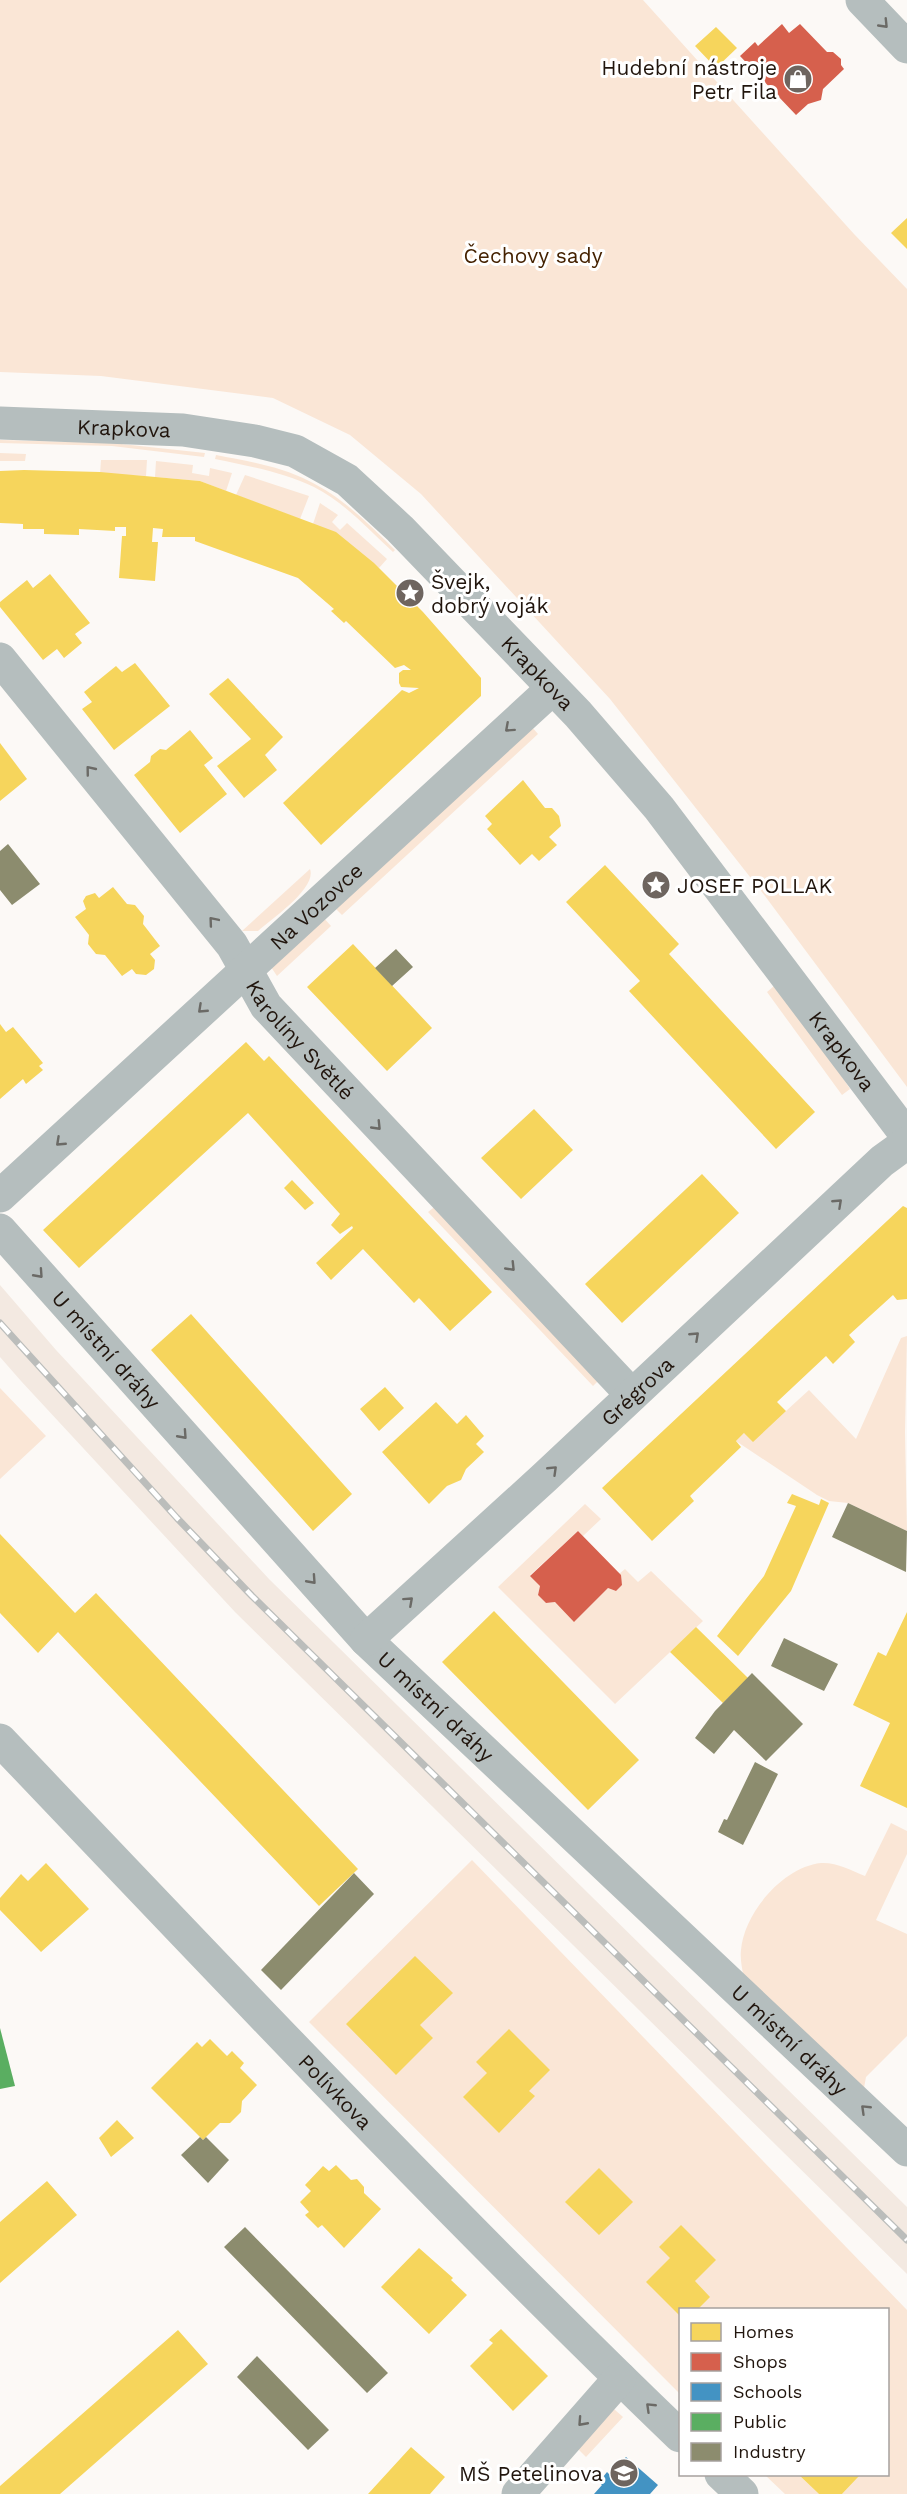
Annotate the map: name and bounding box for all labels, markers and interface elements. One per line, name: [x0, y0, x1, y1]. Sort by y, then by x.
one-way arrow: [877, 16, 888, 27]
place label: Hudební nástroje Petr Fila: [601, 55, 777, 104]
shop icon: Hudební nástroje Petr Fila: [782, 63, 814, 95]
park label: Čechovy sady: [463, 243, 603, 268]
street label: Krapkova: [77, 413, 171, 442]
place label: Švejk, dobrý voják: [431, 569, 548, 618]
place icon: Švejk, dobrý voják: [394, 577, 426, 609]
street label: Krapkova: [497, 630, 580, 715]
one-way arrow: [505, 721, 515, 732]
one-way arrow: [86, 766, 97, 777]
street label: Na Vozovce: [265, 857, 367, 954]
place icon: JOSEF POLLAK: [640, 869, 672, 901]
place label: JOSEF POLLAK: [677, 873, 832, 898]
one-way arrow: [209, 917, 220, 928]
street label: Karolíny Světlé: [241, 975, 360, 1105]
one-way arrow: [199, 1001, 210, 1012]
street label: Krapkova: [804, 1006, 881, 1096]
one-way arrow: [370, 1119, 381, 1129]
one-way arrow: [56, 1134, 67, 1145]
one-way arrow: [831, 1199, 841, 1210]
one-way arrow: [504, 1260, 515, 1271]
one-way arrow: [32, 1267, 43, 1277]
street label: U místní dráhy: [47, 1285, 166, 1414]
one-way arrow: [689, 1332, 699, 1343]
street label: Grégrova: [595, 1351, 678, 1431]
one-way arrow: [176, 1428, 187, 1439]
one-way arrow: [546, 1466, 557, 1477]
one-way arrow: [305, 1574, 316, 1584]
one-way arrow: [402, 1597, 413, 1608]
street label: U místní dráhy: [373, 1646, 499, 1767]
street label: U místní dráhy: [727, 1979, 853, 2100]
street label: Polívkova: [294, 2049, 378, 2134]
one-way arrow: [861, 2105, 871, 2116]
legend: [679, 2308, 889, 2476]
text: Homes: [733, 2321, 794, 2342]
text: Shops: [733, 2351, 787, 2372]
text: Schools: [733, 2381, 802, 2402]
one-way arrow: [647, 2403, 658, 2414]
text: Public: [733, 2411, 787, 2432]
one-way arrow: [578, 2415, 589, 2426]
text: Industry: [733, 2441, 806, 2462]
school or university icon: MŠ Petelinova: [608, 2457, 640, 2489]
place label: MŠ Petelinova: [459, 2461, 603, 2486]

